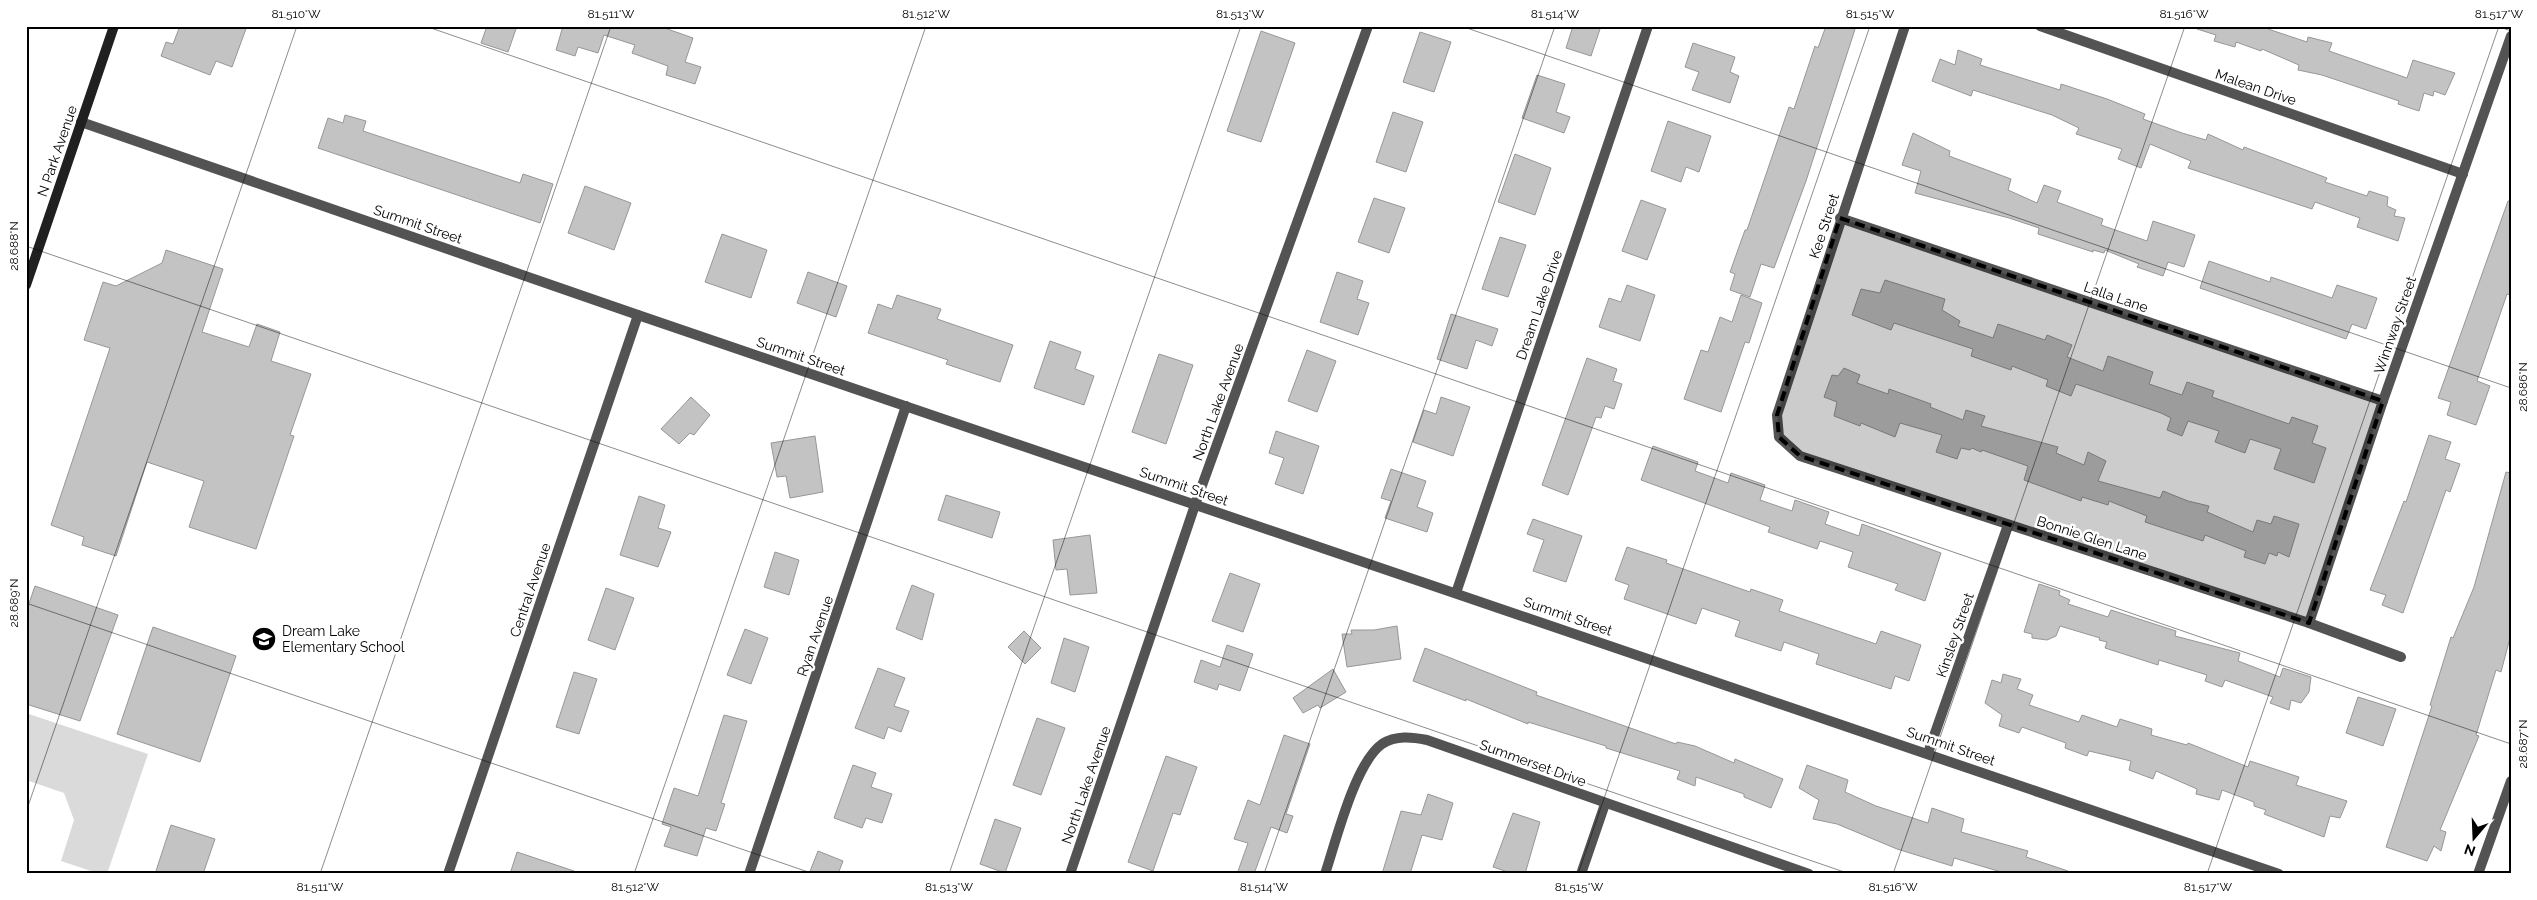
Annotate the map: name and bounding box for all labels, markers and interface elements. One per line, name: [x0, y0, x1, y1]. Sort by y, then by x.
text: 81.510°W: [271, 7, 321, 21]
text: 81.511°W: [588, 7, 635, 21]
text: 81.512°W: [902, 7, 950, 21]
text: 81.513°W: [1216, 7, 1264, 21]
text: 81.514°W: [1531, 7, 1580, 21]
text: 81.515°W: [1846, 7, 1895, 21]
text: 81.516°W: [2159, 7, 2209, 21]
text: 81.517°W: [2475, 7, 2524, 21]
street label: Malean Drive: [2213, 66, 2299, 108]
street label: N Park Avenue: [34, 103, 80, 199]
street label: Kee Street: [1806, 191, 1842, 261]
street label: Summit Street: [372, 201, 465, 247]
text: 28.688°N: [7, 221, 21, 271]
street label: Dream Lake Drive: [1513, 248, 1565, 362]
street label: Winnway Street: [2371, 274, 2419, 376]
street label: Lalla Lane: [2082, 279, 2150, 315]
street label: Summit Street: [755, 333, 848, 379]
street label: North Lake Avenue: [1189, 341, 1247, 463]
text: 28.686°N: [2516, 362, 2530, 412]
street label: Summit Street: [1138, 463, 1231, 509]
street label: Bonnie Glen Lane: [2035, 513, 2149, 563]
street label: Central Avenue: [506, 541, 554, 639]
text: 28.689°N: [7, 578, 21, 628]
street label: Kinsley Street: [1933, 590, 1977, 679]
street label: Ryan Avenue: [794, 593, 836, 679]
street label: Summit Street: [1522, 593, 1615, 639]
place label: Dream Lake Elementary School: [282, 623, 405, 655]
school or university icon: Dream Lake Elementary School: [251, 626, 277, 652]
text: 28.687°N: [2516, 720, 2530, 768]
street label: Summit Street: [1905, 723, 1998, 769]
street label: North Lake Avenue: [1058, 724, 1114, 846]
street label: Summerset Drive: [1478, 736, 1588, 790]
north arrow: [2450, 812, 2500, 862]
text: N: [2462, 841, 2477, 860]
text: 81.511°W: [297, 880, 344, 894]
text: 81.512°W: [611, 880, 659, 894]
text: 81.513°W: [925, 880, 973, 894]
text: 81.514°W: [1240, 880, 1289, 894]
text: 81.515°W: [1555, 880, 1604, 894]
text: 81.516°W: [1868, 880, 1918, 894]
text: 81.517°W: [2184, 880, 2233, 894]

